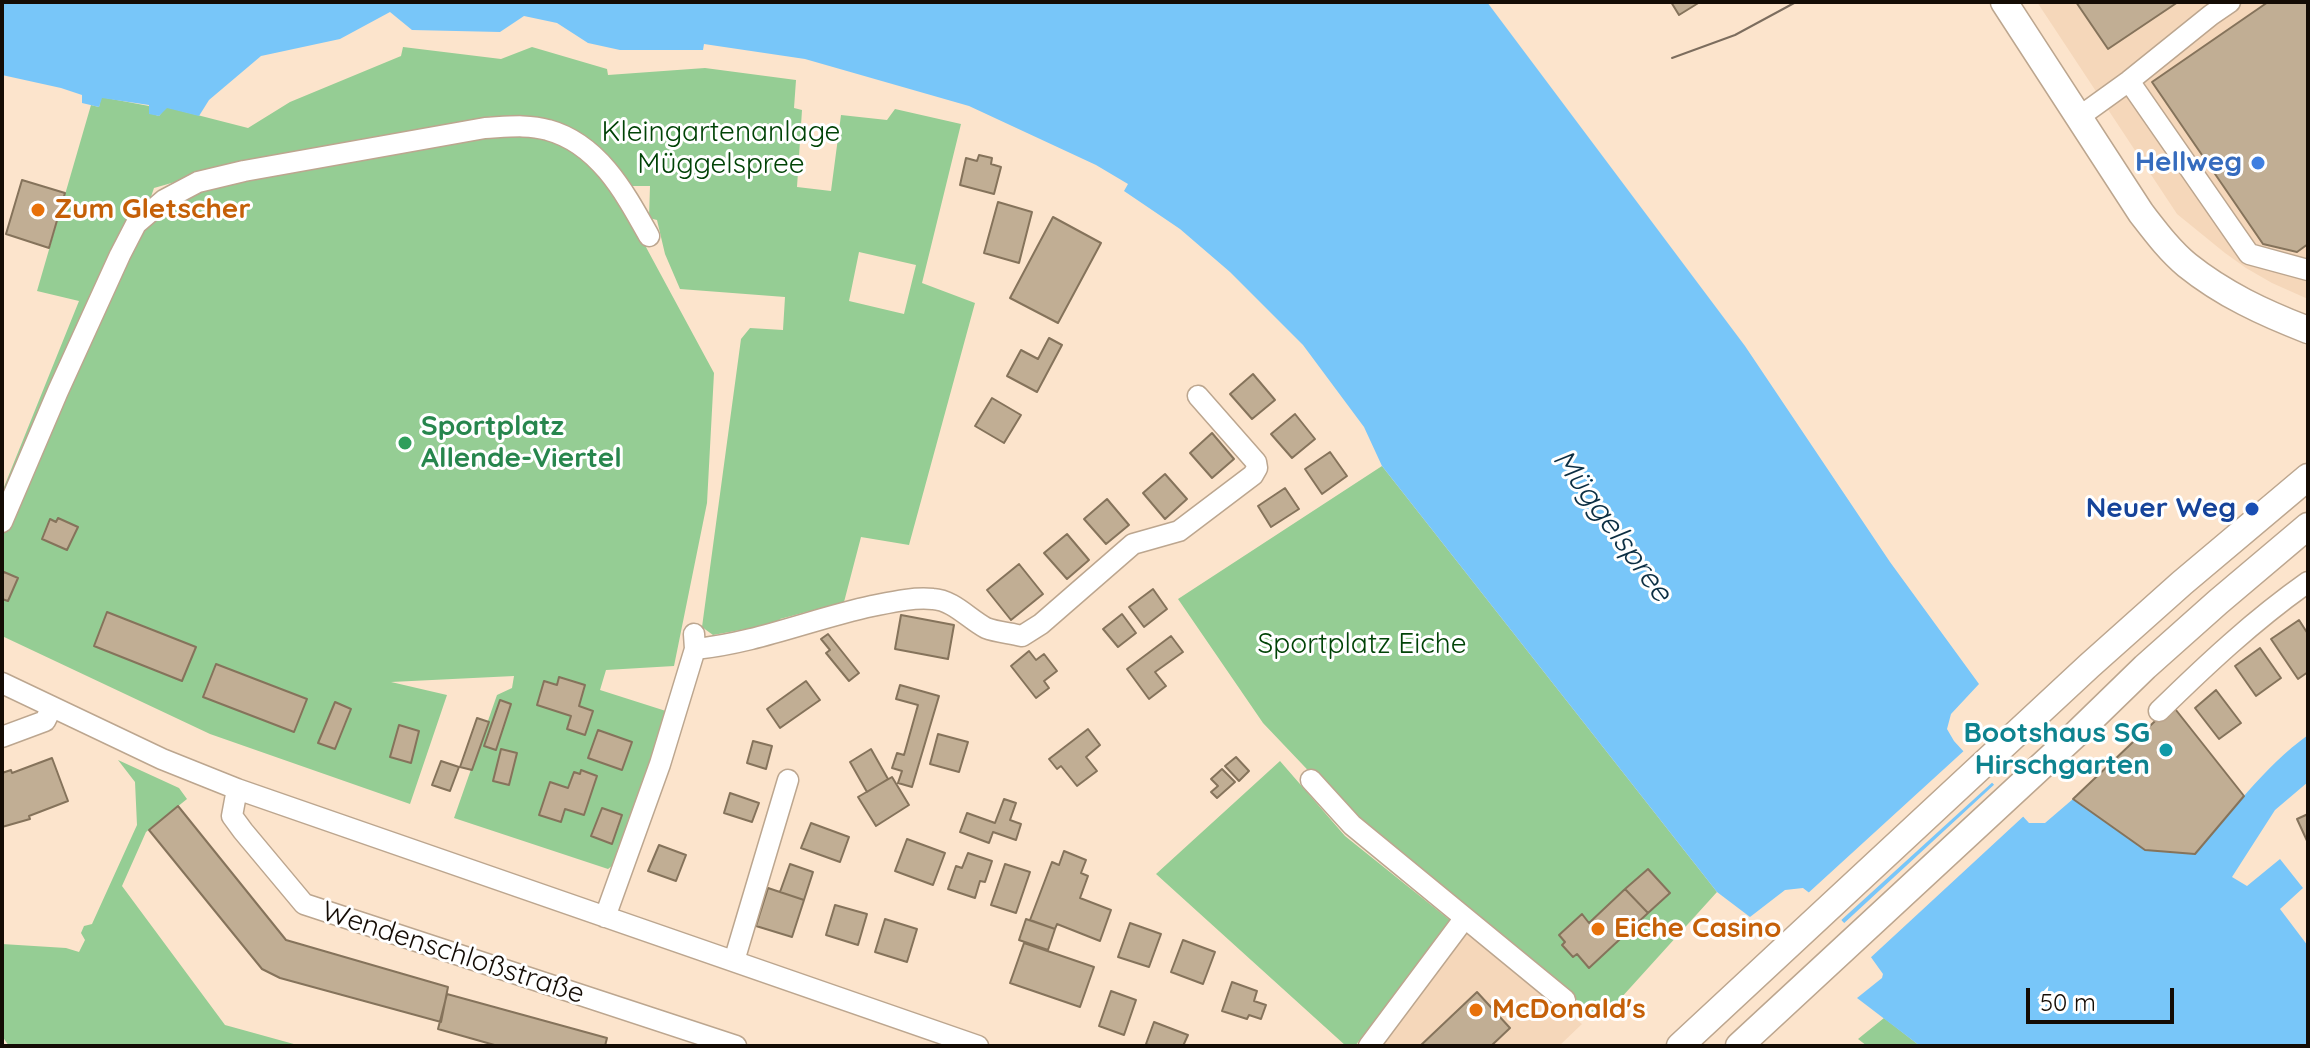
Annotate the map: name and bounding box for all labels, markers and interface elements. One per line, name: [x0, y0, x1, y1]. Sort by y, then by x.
park label: Kleingartenanlage Müggelspree: [602, 116, 840, 182]
place label: Hellweg: [2135, 146, 2242, 180]
marker: Hellweg: [2249, 154, 2267, 172]
place label: Zum Gletscher: [54, 193, 251, 227]
marker: Zum Gletscher: [29, 201, 47, 219]
place label: Sportplatz Allende-Viertel: [421, 410, 622, 476]
marker: Sportplatz Allende-Viertel: [396, 434, 414, 452]
water label: Müggelspree: [1545, 443, 1679, 609]
place label: Neuer Weg: [2086, 492, 2236, 526]
marker: Neuer Weg: [2243, 500, 2261, 518]
park label: Sportplatz Eiche: [1258, 628, 1466, 662]
place label: Bootshaus SG Hirschgarten: [1964, 717, 2150, 783]
marker: Bootshaus SG Hirschgarten: [2157, 741, 2175, 759]
street label: Wendenschloßstraße: [318, 895, 588, 1011]
place label: Eiche Casino: [1614, 912, 1781, 946]
marker: Eiche Casino: [1589, 920, 1607, 938]
scale bar: [2030, 972, 2178, 1022]
text: 50 m: [2040, 987, 2096, 1017]
place label: McDonald's: [1492, 993, 1646, 1027]
marker: McDonald's: [1467, 1001, 1485, 1019]

